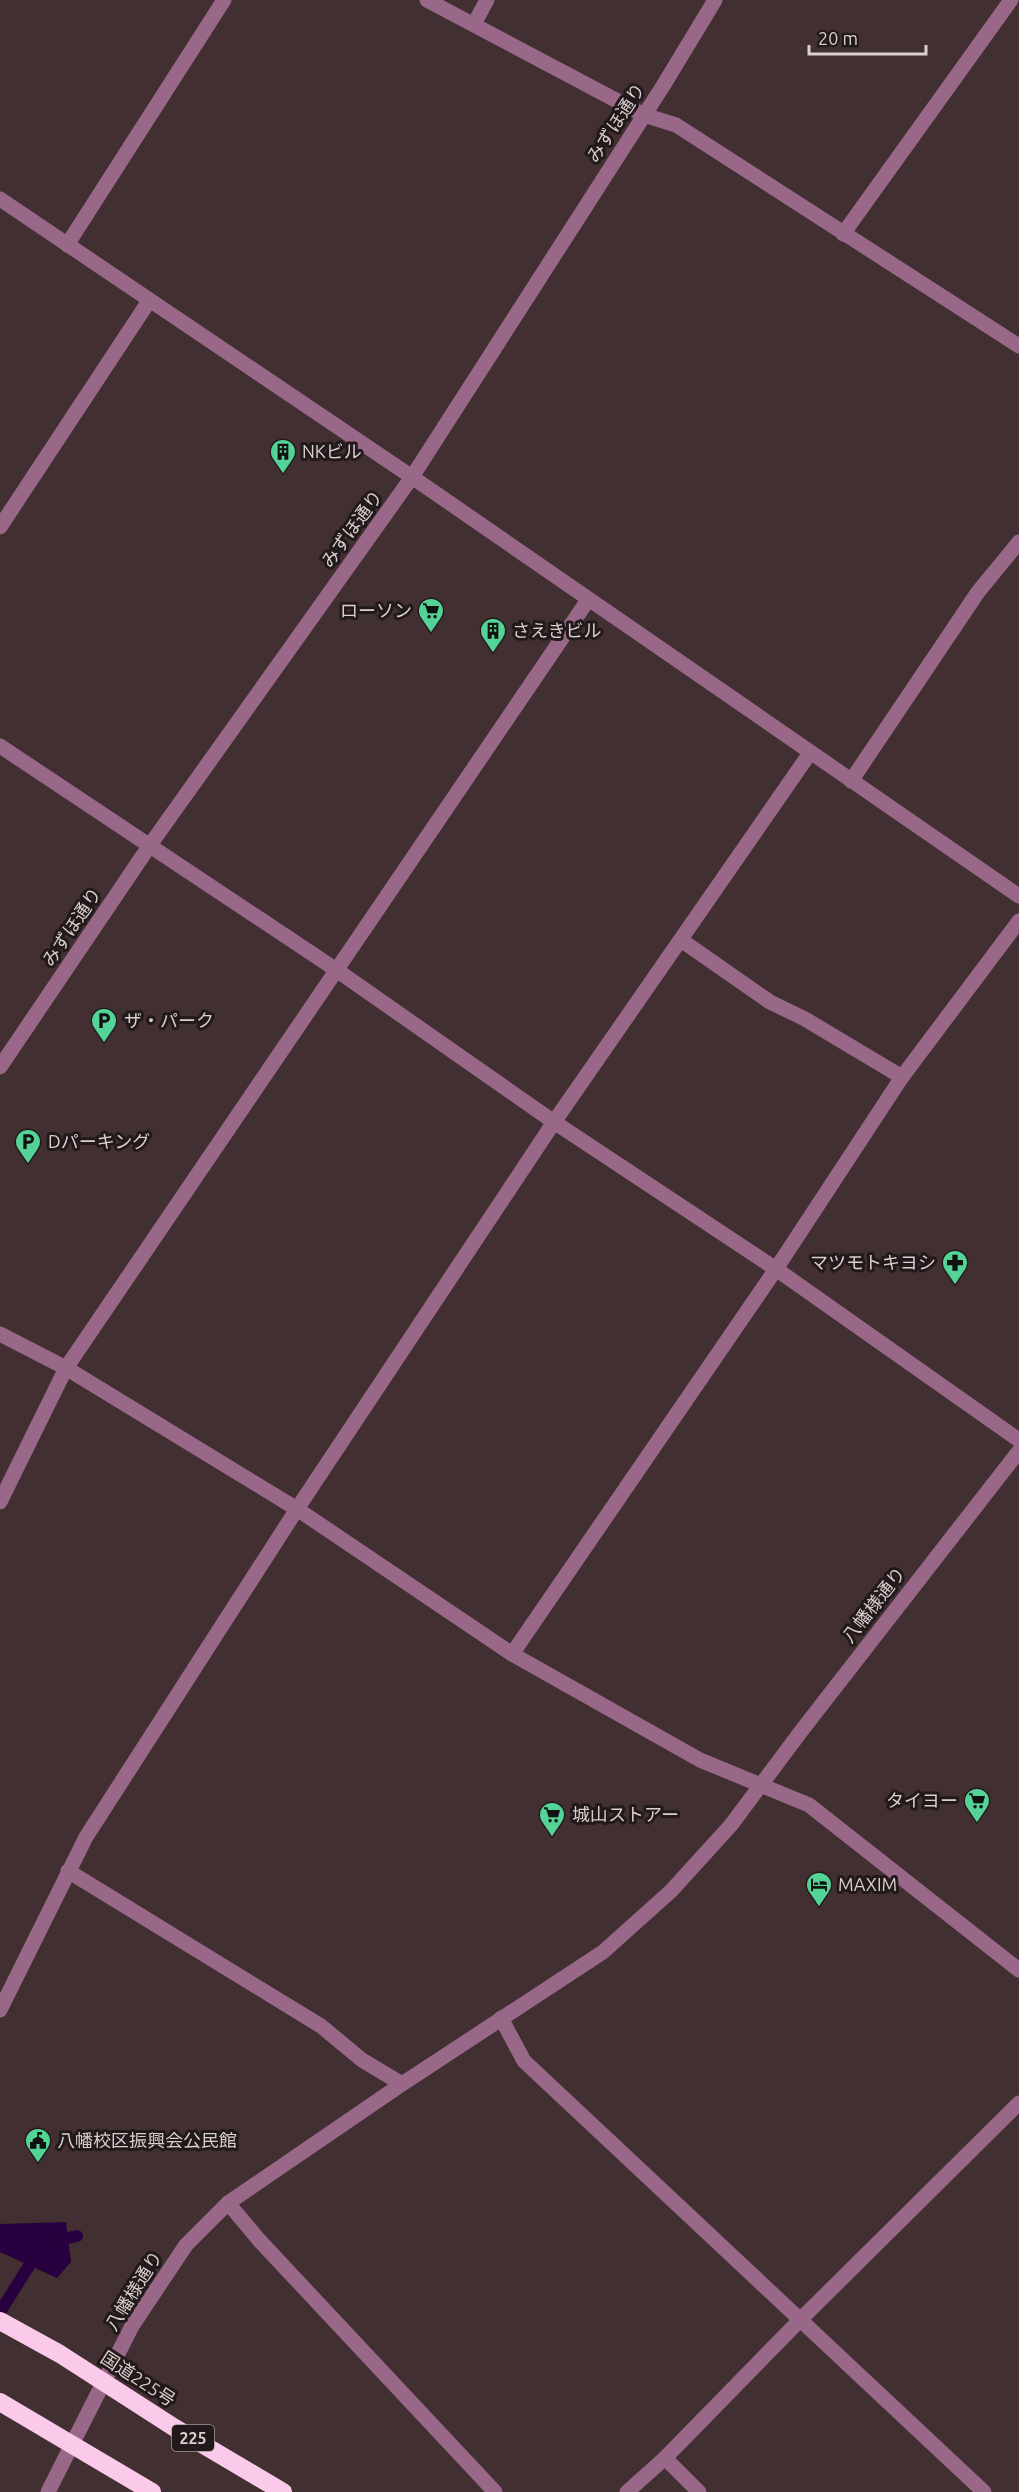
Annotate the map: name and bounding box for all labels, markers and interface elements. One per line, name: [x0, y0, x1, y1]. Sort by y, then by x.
scale bar: [809, 18, 926, 56]
text: 20 m: [818, 28, 858, 48]
street label: みずほ通り: [582, 79, 648, 166]
building icon: NKビル: [268, 437, 298, 475]
place label: NKビル: [302, 441, 362, 461]
street label: みずほ通り: [317, 486, 386, 571]
supermarket icon: ローソン: [416, 596, 446, 634]
place label: ローソン: [340, 600, 412, 620]
building icon: さえきビル: [478, 616, 508, 654]
place label: さえきビル: [512, 620, 601, 640]
street label: みずほ通り: [38, 884, 105, 969]
parking icon: ザ・パーク: [89, 1006, 119, 1044]
place label: ザ・パーク: [124, 1010, 214, 1030]
parking icon: Dパーキング: [13, 1127, 43, 1165]
place label: Dパーキング: [48, 1131, 150, 1151]
pharmacy icon: マツモトキヨシ: [940, 1248, 970, 1286]
place label: マツモトキヨシ: [810, 1252, 936, 1272]
street label: 八幡様通り: [838, 1563, 909, 1646]
supermarket icon: タイヨー: [962, 1786, 992, 1824]
place label: タイヨー: [886, 1790, 958, 1810]
supermarket icon: 城山ストアー: [537, 1800, 567, 1838]
place label: 城山ストアー: [572, 1804, 679, 1824]
hotel icon: MAXIM: [804, 1870, 834, 1908]
place label: MAXIM: [838, 1874, 897, 1894]
public building icon: 八幡校区振興会公民館: [23, 2126, 53, 2164]
place label: 八幡校区振興会公民館: [57, 2130, 237, 2150]
street label: 八幡様通り: [101, 2247, 165, 2334]
street label: 国道225号: [98, 2347, 179, 2410]
road number: 225: [172, 2425, 214, 2451]

